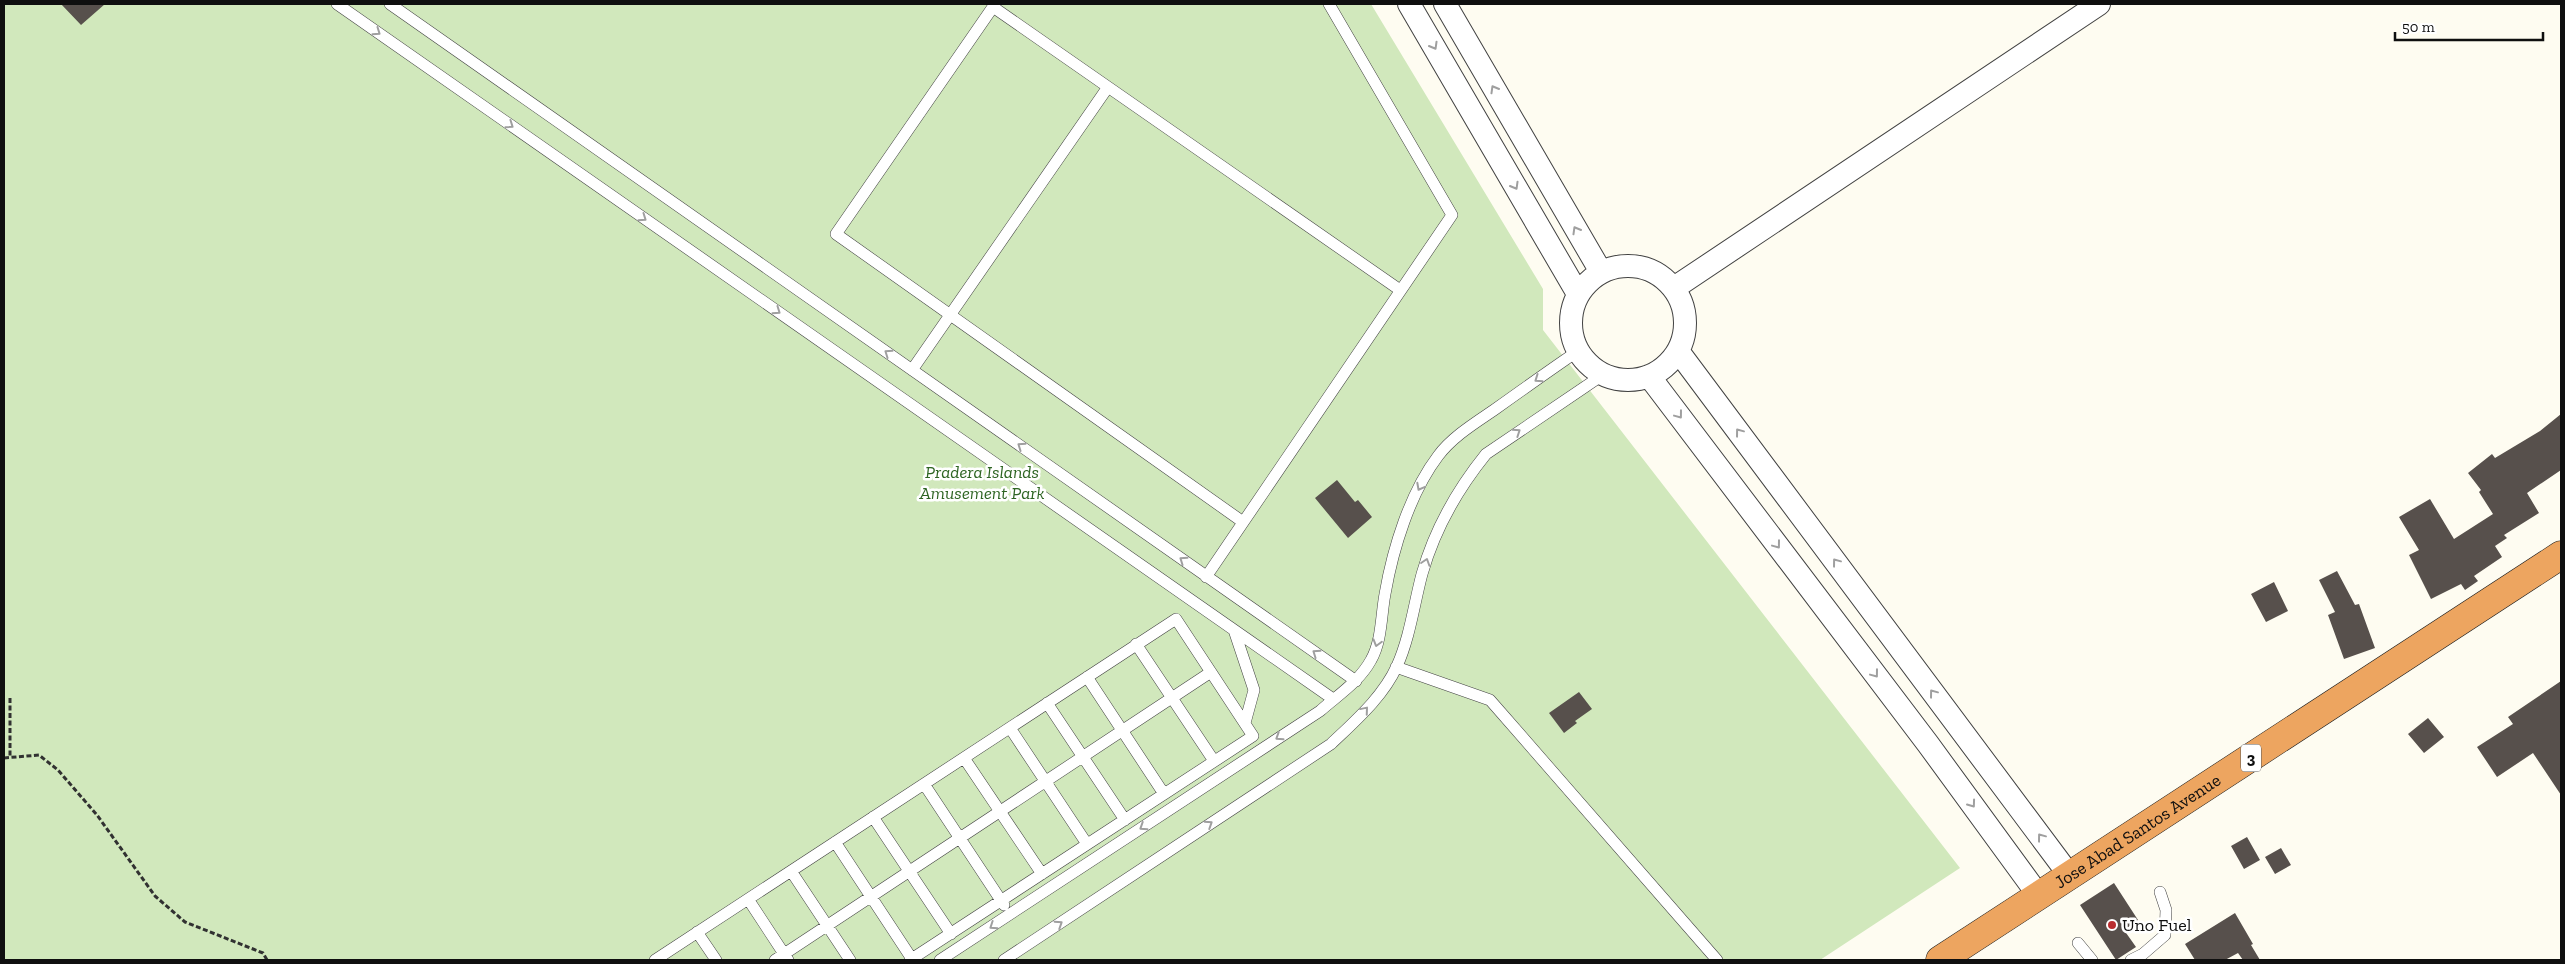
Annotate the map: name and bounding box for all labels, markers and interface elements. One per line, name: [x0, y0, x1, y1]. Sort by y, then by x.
scale bar: [2395, 10, 2542, 42]
text: 50 m: [2402, 18, 2435, 36]
one-way arrow: [371, 26, 381, 35]
one-way arrow: [1427, 40, 1437, 49]
one-way arrow: [1491, 86, 1501, 95]
one-way arrow: [504, 119, 514, 128]
one-way arrow: [1509, 181, 1519, 190]
one-way arrow: [638, 212, 647, 221]
one-way arrow: [1573, 226, 1583, 235]
one-way arrow: [771, 305, 780, 314]
one-way arrow: [884, 350, 894, 359]
one-way arrow: [1534, 373, 1544, 382]
one-way arrow: [1673, 409, 1681, 418]
one-way arrow: [1736, 428, 1745, 438]
one-way arrow: [1512, 429, 1521, 439]
one-way arrow: [1017, 443, 1027, 452]
park label: Pradera Islands Amusement Park: [919, 461, 1044, 504]
one-way arrow: [1416, 482, 1426, 491]
one-way arrow: [1771, 539, 1779, 548]
one-way arrow: [1179, 557, 1189, 566]
one-way arrow: [1420, 558, 1430, 567]
one-way arrow: [1833, 558, 1842, 568]
one-way arrow: [1372, 638, 1382, 646]
one-way arrow: [1312, 650, 1322, 659]
one-way arrow: [1869, 668, 1877, 677]
one-way arrow: [1930, 689, 1939, 699]
one-way arrow: [1360, 707, 1368, 716]
one-way arrow: [1275, 731, 1284, 741]
road number: 3: [2241, 744, 2261, 771]
street label: Jose Abad Santos Avenue: [2050, 769, 2225, 893]
one-way arrow: [1966, 798, 1975, 808]
one-way arrow: [1139, 820, 1148, 830]
one-way arrow: [1204, 821, 1213, 831]
one-way arrow: [2038, 833, 2047, 843]
place label: Uno Fuel: [2122, 914, 2192, 936]
one-way arrow: [989, 919, 998, 929]
marker: Uno Fuel: [2106, 919, 2118, 931]
one-way arrow: [1054, 921, 1063, 930]

